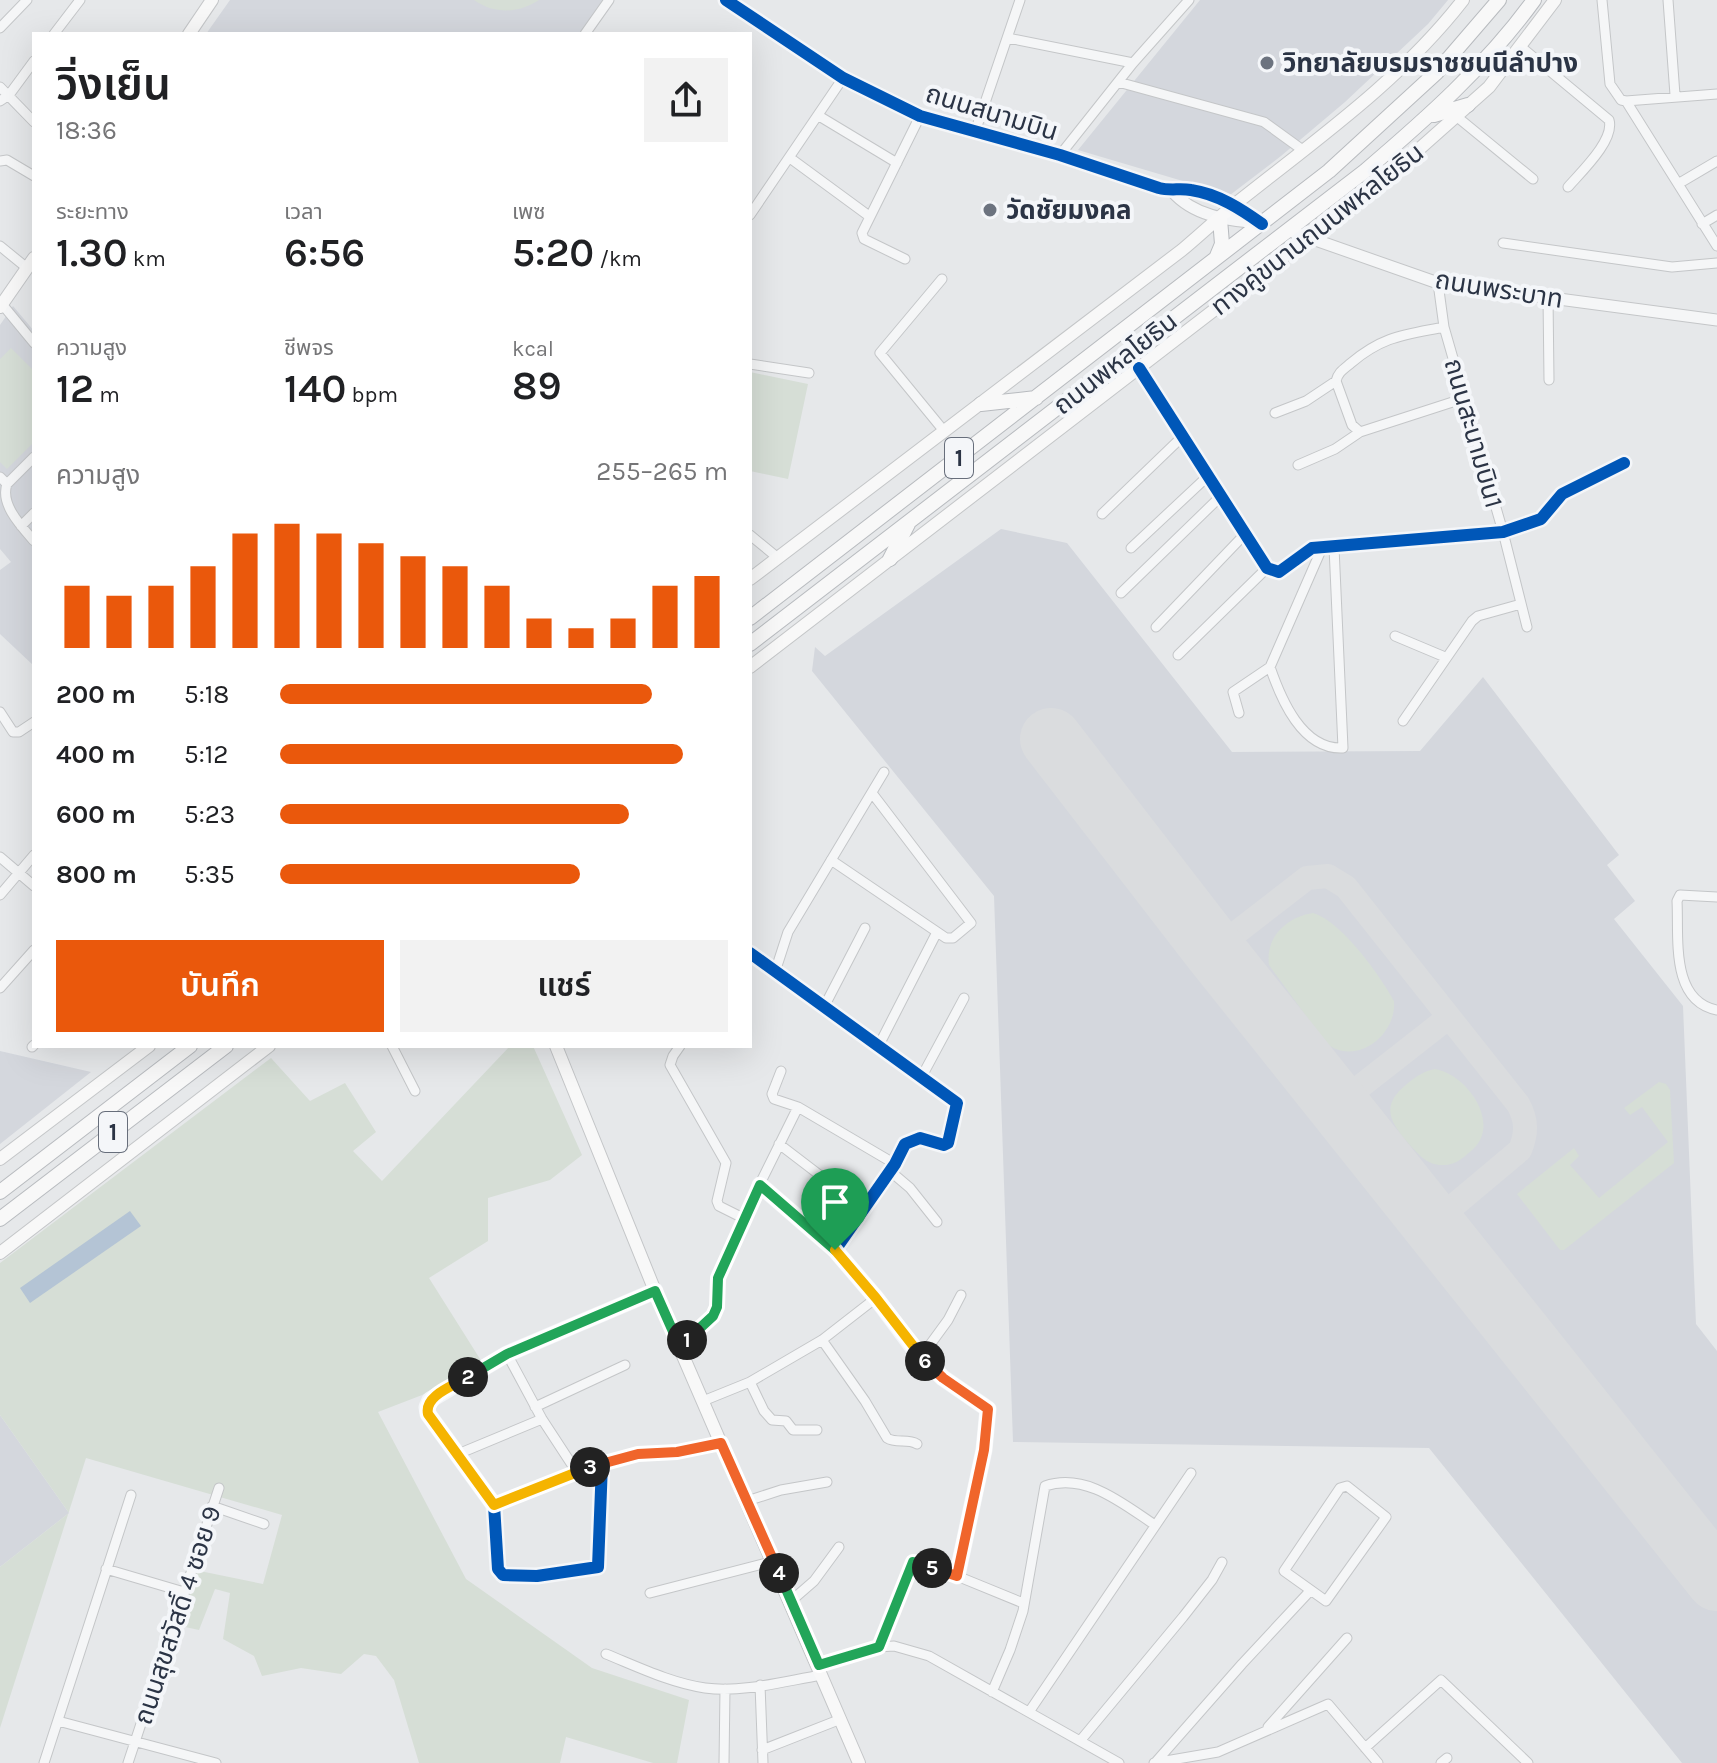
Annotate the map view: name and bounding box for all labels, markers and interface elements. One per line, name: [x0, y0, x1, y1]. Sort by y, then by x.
place label: วิทยาลัยบรมราชชนนีลำปาง: [1283, 48, 1578, 79]
marker: วิทยาลัยบรมราชชนนีลำปาง: [1258, 54, 1276, 72]
button: share: [644, 58, 728, 142]
text: วิ่งเย็น: [56, 59, 171, 110]
street label: ถนนสนามบิน: [922, 78, 1062, 147]
text: 18:36: [56, 115, 117, 146]
street label: ทางคู่ขนานถนนพหลโยธิน: [1205, 137, 1430, 322]
place label: วัดชัยมงคล: [1006, 195, 1132, 226]
text: ระยะทาง: [56, 199, 129, 225]
text: เวลา: [284, 199, 323, 225]
text: เพซ: [512, 199, 546, 225]
marker: วัดชัยมงคล: [981, 201, 999, 219]
text: 1.30: [56, 229, 128, 276]
text: 6:56: [284, 229, 365, 276]
text: 5:20: [512, 229, 594, 276]
text: km: [128, 246, 166, 272]
text: /km: [594, 246, 642, 272]
street label: ถนนพระบาท: [1433, 264, 1565, 315]
street label: ถนนพหลโยธิน: [1047, 305, 1183, 421]
text: ความสูง: [56, 335, 127, 361]
text: ชีพจร: [284, 335, 334, 361]
text: kcal: [512, 336, 554, 362]
street label: ถนนสะนามบิน1: [1437, 355, 1510, 511]
text: 89: [512, 362, 562, 409]
text: 12: [56, 365, 94, 412]
text: 140: [284, 365, 346, 412]
text: m: [94, 382, 120, 408]
text: bpm: [346, 382, 398, 408]
road number: 1: [945, 438, 973, 478]
text: 255–265 m: [596, 456, 728, 487]
text: ความสูง: [56, 460, 140, 491]
text: 200 m: [56, 679, 136, 710]
text: 5:18: [184, 679, 229, 710]
text: 400 m: [56, 739, 136, 770]
text: 5:12: [184, 739, 228, 770]
text: 600 m: [56, 799, 136, 830]
text: 5:23: [184, 799, 235, 830]
text: 800 m: [56, 859, 137, 890]
text: 5:35: [184, 859, 235, 890]
button: บันทึก: [56, 940, 384, 1032]
button: แชร์: [400, 940, 728, 1032]
road number: 1: [99, 1112, 127, 1152]
pin: [801, 1168, 869, 1250]
icon: arrive: [813, 1180, 857, 1224]
pin: 1: [667, 1320, 707, 1360]
text: 1: [683, 1327, 691, 1353]
pin: 6: [905, 1341, 945, 1381]
text: 6: [918, 1348, 932, 1374]
pin: 2: [448, 1357, 488, 1397]
text: 2: [461, 1364, 475, 1390]
pin: 3: [570, 1447, 610, 1487]
text: 3: [583, 1454, 597, 1480]
street label: ถนนสุขสวัสดิ์ 4 ซอย 9: [127, 1502, 227, 1728]
pin: 5: [912, 1548, 952, 1588]
pin: 4: [759, 1553, 799, 1593]
text: 5: [926, 1555, 938, 1581]
text: 4: [772, 1560, 786, 1586]

